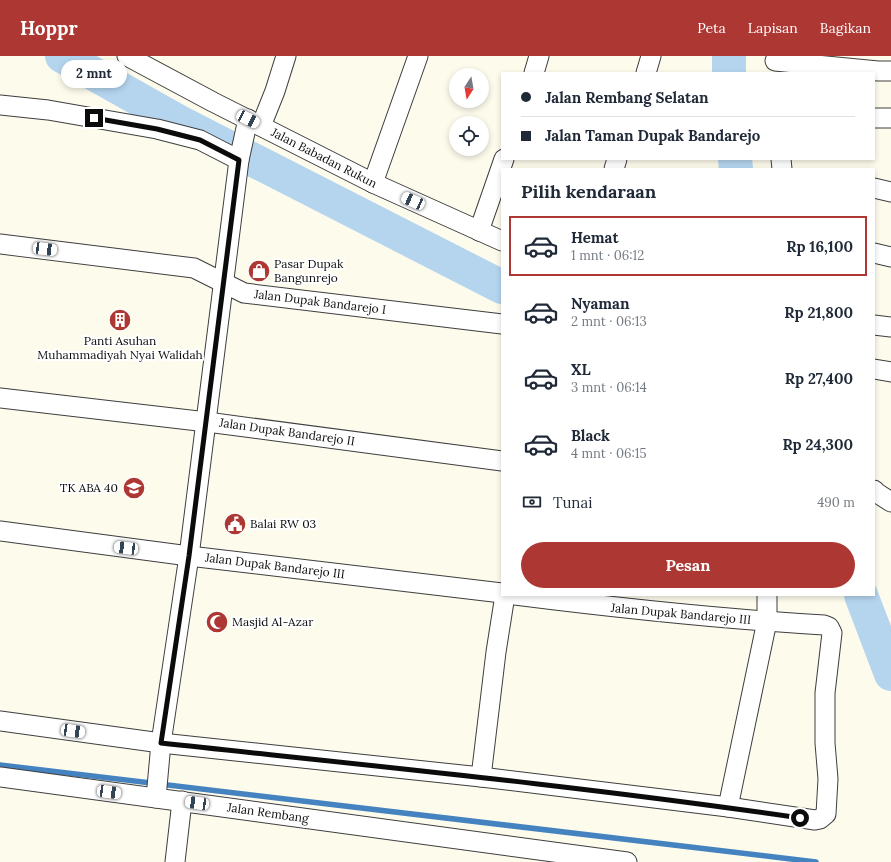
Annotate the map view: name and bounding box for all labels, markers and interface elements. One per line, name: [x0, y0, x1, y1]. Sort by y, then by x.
text: Hoppr: [20, 16, 78, 40]
text: Peta: [697, 19, 726, 37]
text: Lapisan: [748, 19, 798, 37]
text: Bagikan: [820, 19, 871, 37]
callout: 2 mnt: [61, 60, 127, 88]
text: 2 mnt: [76, 65, 112, 82]
north arrow: [449, 68, 489, 108]
map controls: [449, 68, 489, 156]
text: Jalan Rembang Selatan: [545, 88, 709, 107]
car: [235, 108, 261, 130]
route end: [85, 109, 103, 127]
button: locate: [449, 116, 489, 156]
street label: Jalan Babadan Rukun: [268, 124, 380, 191]
text: Jalan Taman Dupak Bandarejo: [545, 126, 760, 145]
text: Pilih kendaraan: [521, 180, 656, 203]
car: [400, 191, 426, 211]
icon: car: [523, 228, 559, 264]
text: Hemat: [571, 228, 619, 247]
text: Rp 16,100: [786, 237, 853, 256]
car: [32, 242, 58, 256]
text: 1 mnt · 06:12: [571, 247, 644, 264]
place label: Pasar Dupak Bangunrejo: [274, 256, 344, 285]
shop icon: Pasar Dupak Bangunrejo: [246, 258, 272, 284]
street label: Jalan Dupak Bandarejo I: [252, 286, 387, 317]
icon: car: [523, 294, 559, 330]
text: Nyaman: [571, 294, 630, 313]
text: Rp 21,800: [784, 303, 853, 322]
building icon: Panti Asuhan Muhammadiyah Nyai Walidah: [107, 307, 133, 333]
text: 2 mnt · 06:13: [571, 313, 647, 330]
place label: Panti Asuhan Muhammadiyah Nyai Walidah: [37, 333, 203, 362]
icon: car: [523, 360, 559, 396]
text: XL: [571, 360, 591, 379]
text: Rp 27,400: [785, 369, 853, 388]
text: 3 mnt · 06:14: [571, 379, 647, 396]
street label: Jalan Dupak Bandarejo II: [217, 414, 356, 448]
icon: car: [523, 426, 559, 462]
text: Black: [571, 426, 610, 445]
text: Rp 24,300: [782, 435, 853, 454]
text: 4 mnt · 06:15: [571, 445, 647, 462]
school or university icon: TK ABA 40: [121, 475, 147, 501]
place label: TK ABA 40: [60, 480, 118, 495]
icon: cash: [521, 491, 543, 513]
text: Tunai: [553, 493, 592, 512]
text: 490 m: [817, 494, 855, 511]
public building icon: Balai RW 03: [222, 511, 248, 537]
place label: Balai RW 03: [250, 516, 317, 531]
car: [113, 541, 139, 555]
button: Pesan: [521, 542, 855, 588]
street label: Jalan Dupak Bandarejo III: [203, 549, 346, 582]
street label: Jalan Dupak Bandarejo III: [609, 600, 752, 627]
mosque icon: Masjid Al-Azar: [204, 609, 230, 635]
place label: Masjid Al-Azar: [232, 614, 314, 629]
car: [60, 723, 86, 739]
car: [96, 784, 122, 800]
car: [184, 795, 210, 811]
street label: Jalan Rembang: [225, 799, 310, 826]
route start: [791, 809, 809, 827]

